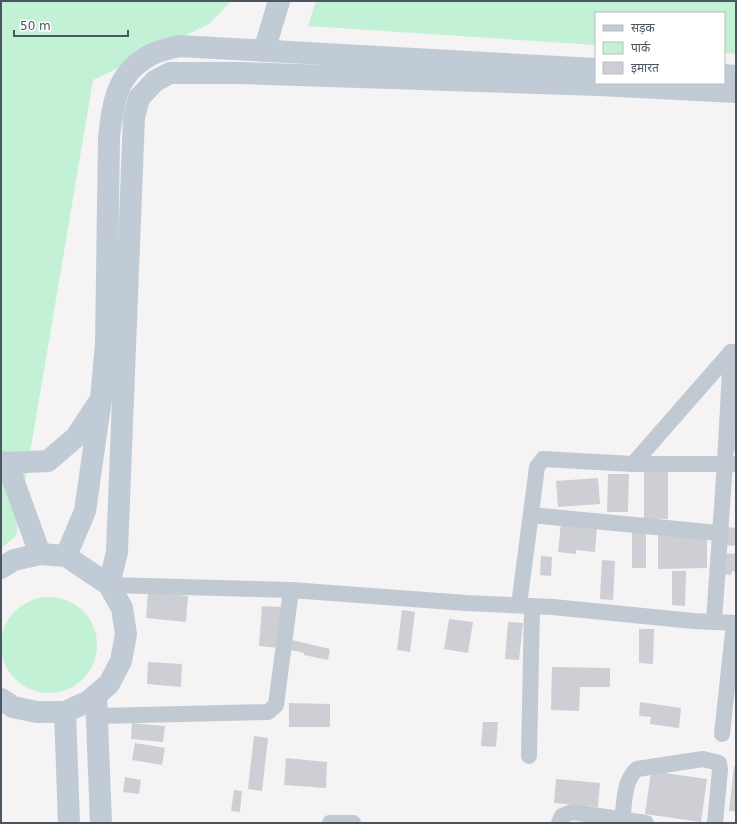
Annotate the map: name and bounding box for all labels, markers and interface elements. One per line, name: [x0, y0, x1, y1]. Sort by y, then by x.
scale bar: [14, 12, 128, 38]
legend: [595, 12, 725, 84]
text: 50 m: [20, 19, 51, 33]
text: सड़क: [631, 21, 656, 35]
text: पार्क: [631, 41, 651, 55]
text: इमारत: [631, 61, 660, 75]

